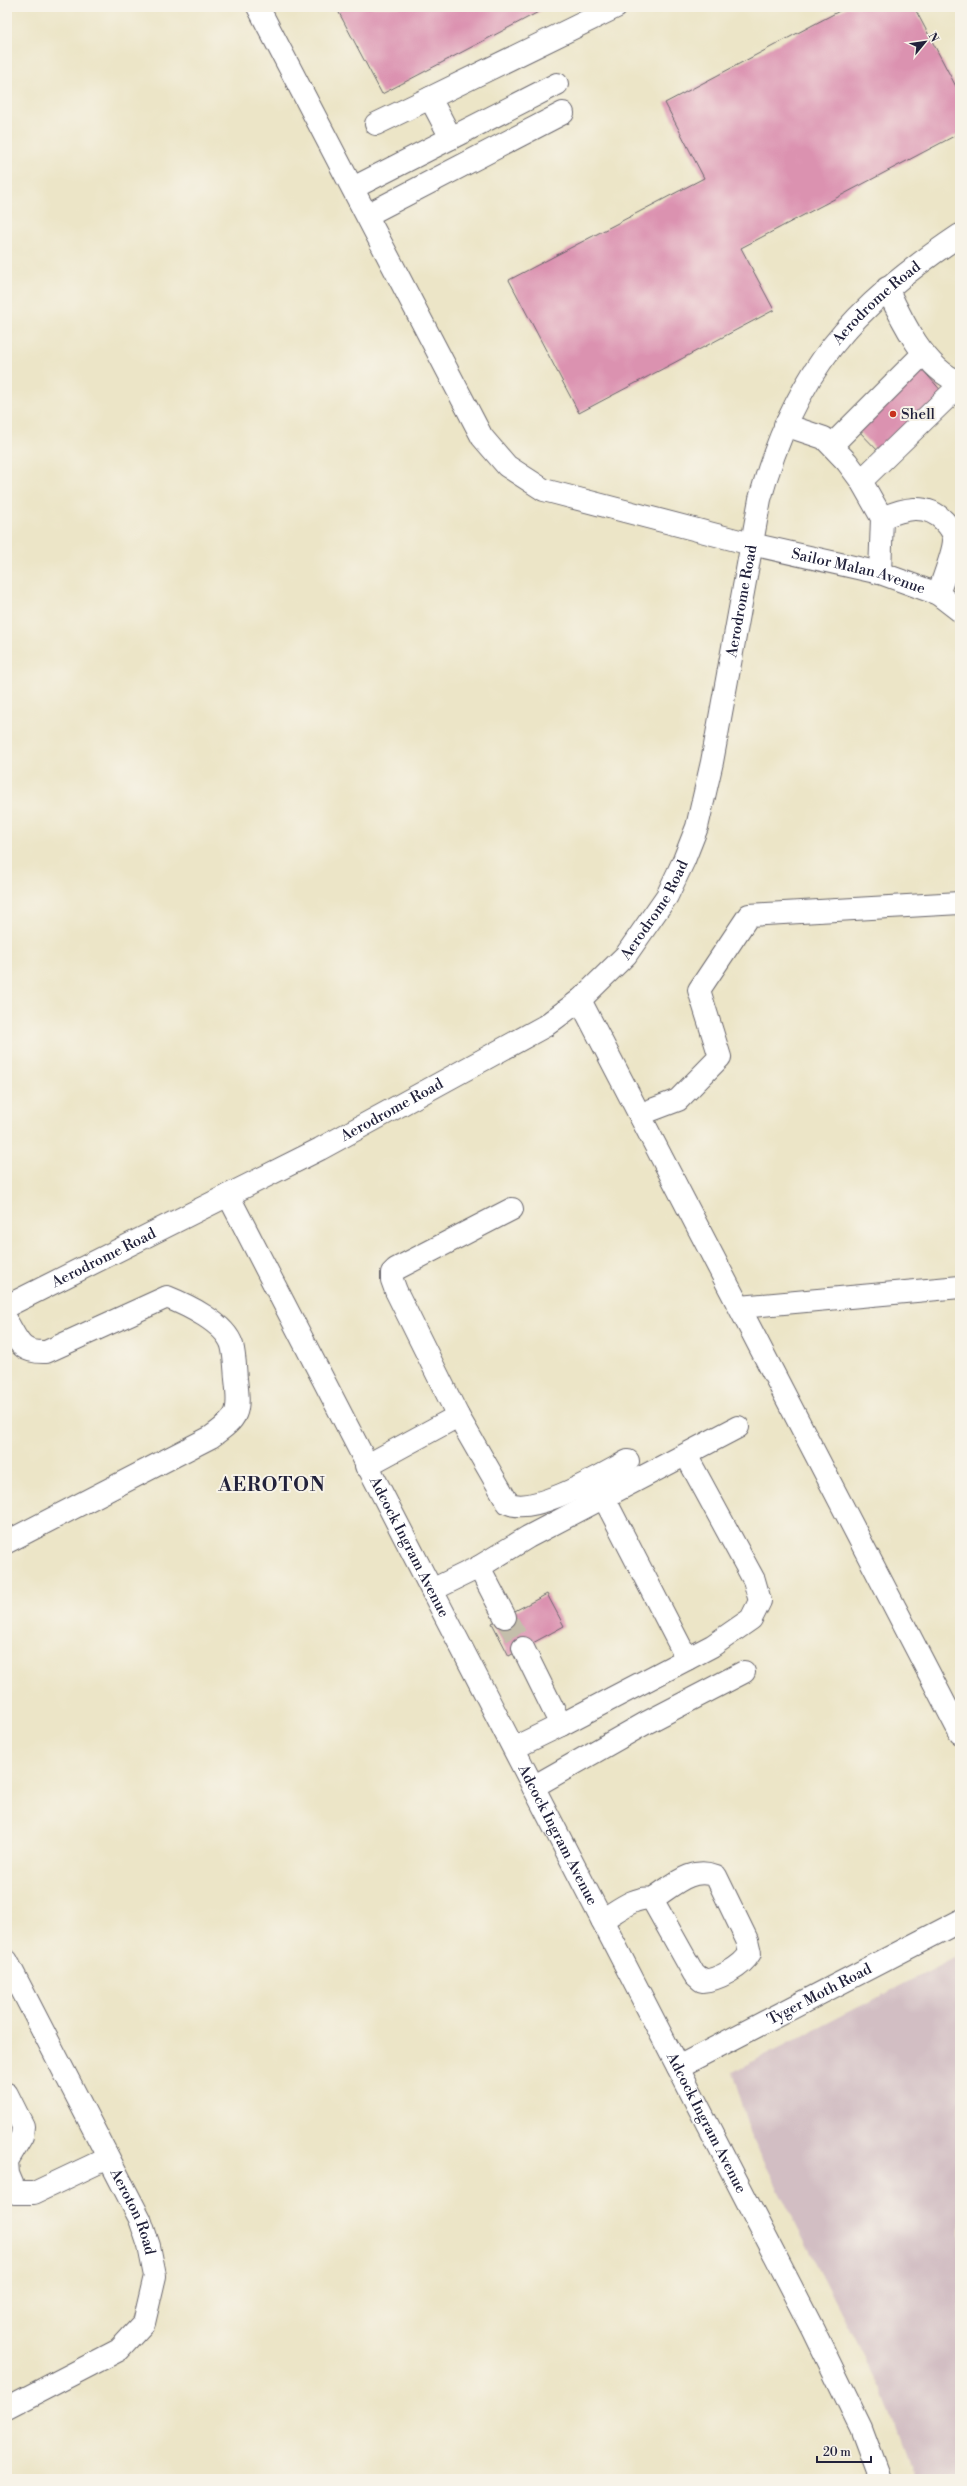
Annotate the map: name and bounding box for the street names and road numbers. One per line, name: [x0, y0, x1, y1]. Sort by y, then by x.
street label: Aerodrome Road: [828, 257, 925, 349]
street label: Aerodrome Road: [722, 543, 762, 660]
street label: Sailor Malan Avenue: [790, 544, 928, 599]
street label: Aerodrome Road: [616, 857, 693, 965]
street label: Aerodrome Road: [337, 1074, 447, 1146]
street label: Aerodrome Road: [48, 1224, 159, 1293]
street label: Adcock Ingram Avenue: [365, 1473, 453, 1621]
street label: Adcock Ingram Avenue: [513, 1761, 602, 1909]
street label: Tyger Moth Road: [764, 1959, 875, 2029]
street label: Adcock Ingram Avenue: [662, 2049, 750, 2197]
street label: Aeroton Road: [105, 2165, 160, 2257]

